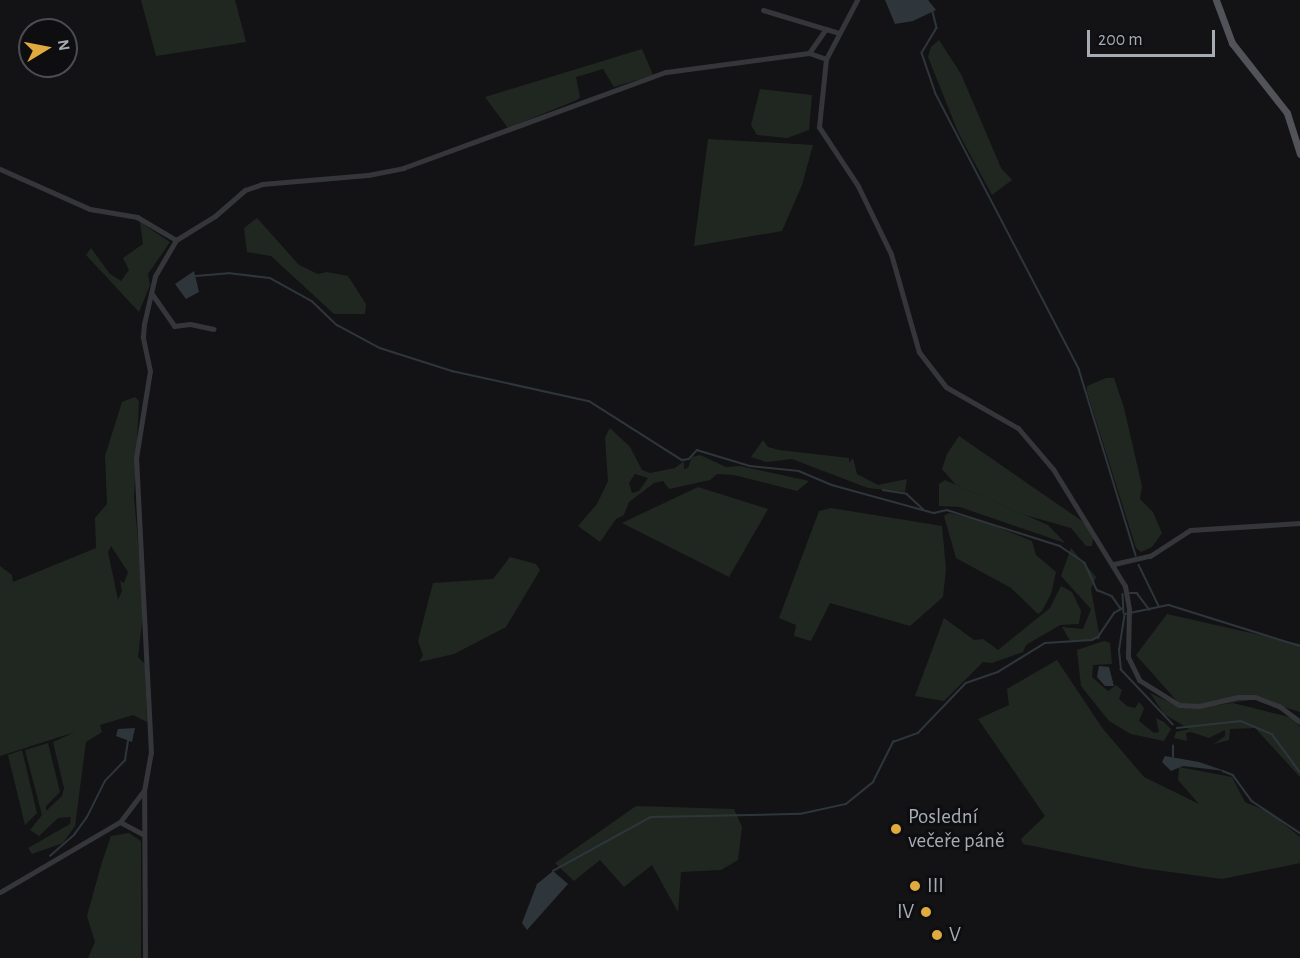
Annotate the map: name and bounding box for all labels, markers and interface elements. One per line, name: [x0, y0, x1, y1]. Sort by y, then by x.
north arrow: [18, 18, 78, 78]
scale bar: [1090, 18, 1218, 56]
text: 200 m: [1098, 31, 1143, 49]
text: N: [55, 38, 73, 52]
place label: Poslední večeře páně: [908, 804, 1005, 854]
marker: Poslední večeře páně: [889, 822, 903, 836]
place label: III: [927, 873, 944, 899]
marker: III: [908, 879, 922, 893]
place label: IV: [897, 899, 914, 925]
marker: IV: [919, 905, 933, 919]
place label: V: [949, 922, 961, 948]
marker: V: [930, 928, 944, 942]

